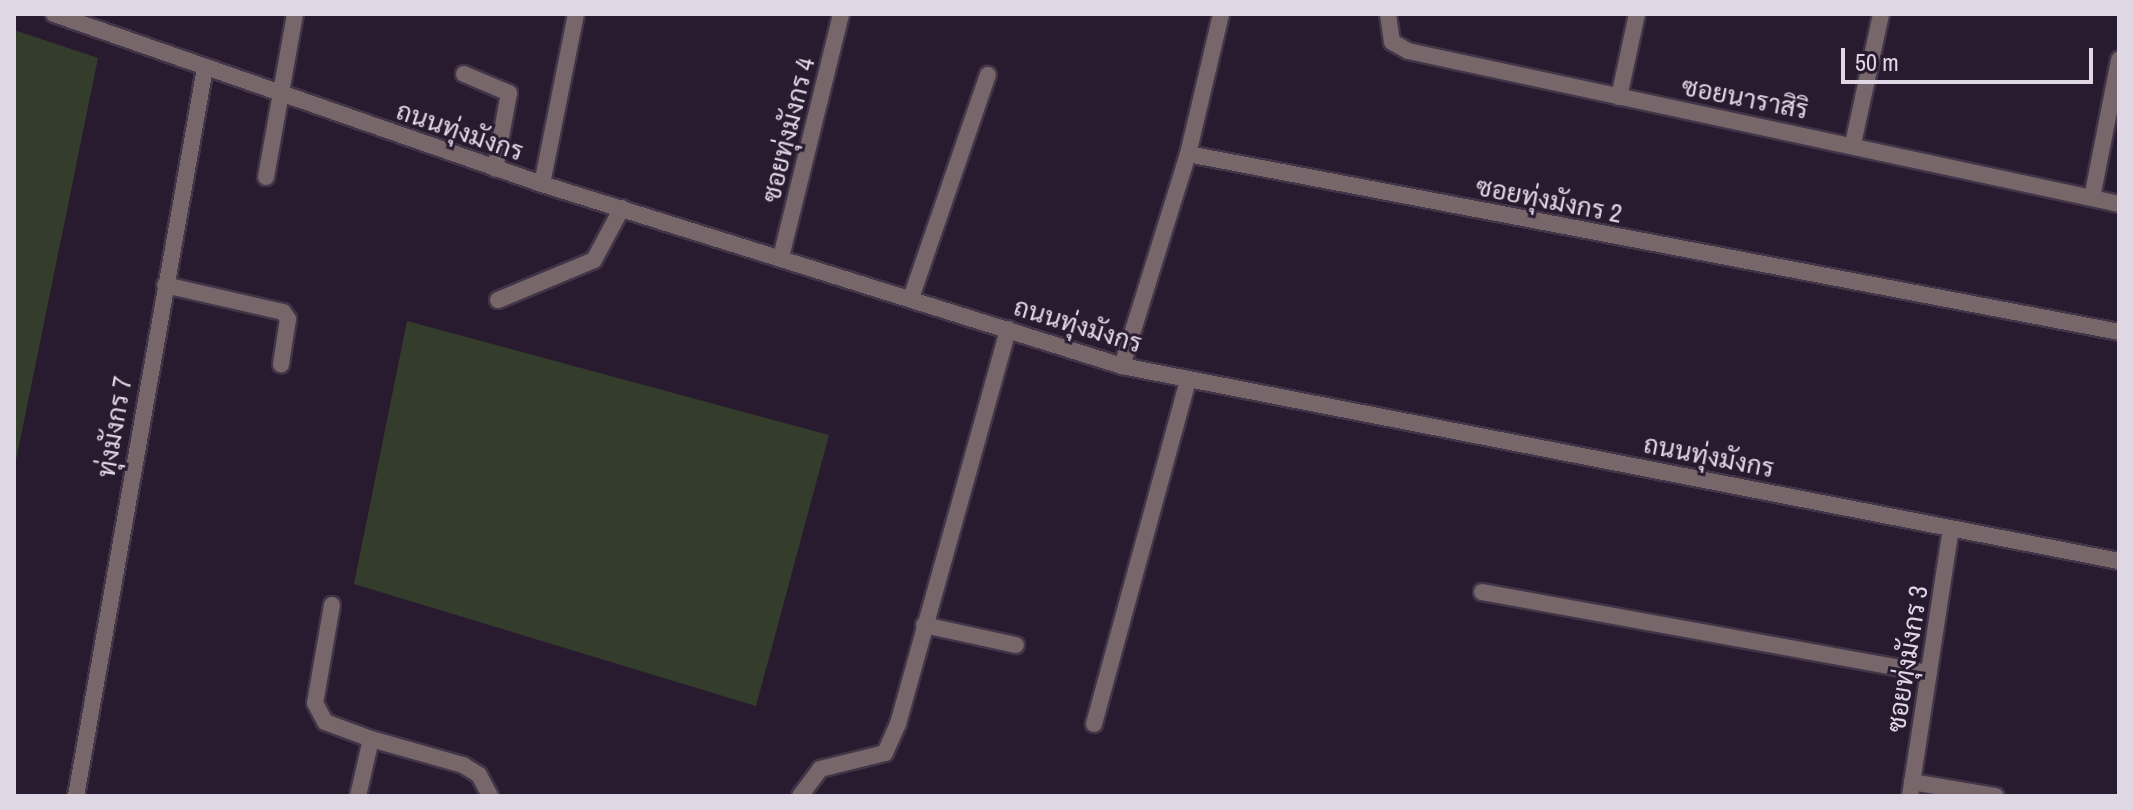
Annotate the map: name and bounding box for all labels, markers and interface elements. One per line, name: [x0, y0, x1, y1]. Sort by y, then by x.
scale bar: [1845, 32, 2097, 82]
text: 50 m: [1855, 46, 1899, 78]
street label: ซอยทุ่งมังกร 4: [755, 54, 821, 206]
street label: ซอยนาราสิริ: [1679, 70, 1811, 126]
street label: ถนนทุ่งมังกร: [392, 95, 528, 167]
street label: ซอยทุ่งมังกร 2: [1473, 171, 1625, 229]
street label: ถนนทุ่งมังกร: [1010, 291, 1146, 359]
street label: ทุ่งมังกร 7: [90, 374, 138, 480]
street label: ถนนทุ่งมังกร: [1641, 428, 1777, 484]
street label: ซอยทุ่งมังกร 3: [1880, 583, 1934, 735]

